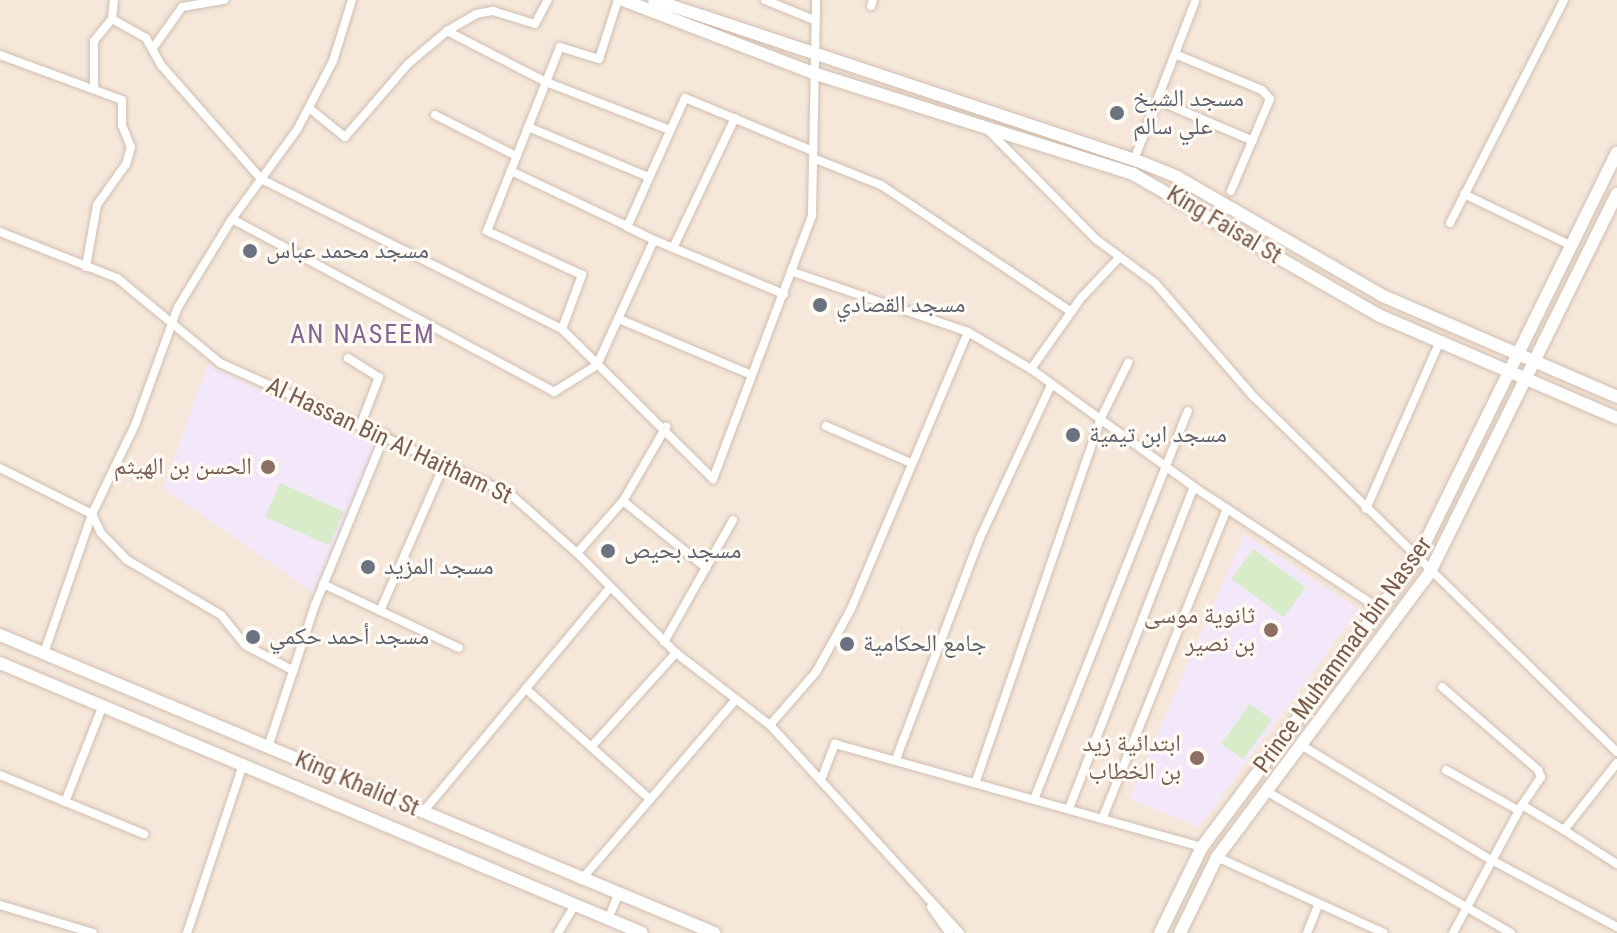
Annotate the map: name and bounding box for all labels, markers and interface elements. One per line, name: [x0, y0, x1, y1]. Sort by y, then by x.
place label: مسجد الشيخ علي سالم: [1133, 85, 1244, 141]
marker: مسجد الشيخ علي سالم: [1108, 104, 1126, 122]
street label: King Faisal St: [1161, 180, 1287, 270]
place label: مسجد محمد عباس: [266, 237, 429, 265]
marker: مسجد محمد عباس: [241, 242, 259, 260]
place label: مسجد القصادي: [836, 291, 965, 319]
marker: مسجد القصادي: [811, 296, 829, 314]
district label: AN NASEEM: [290, 319, 436, 351]
street label: Al Hassan Bin Al Haitham St: [262, 371, 516, 511]
place label: مسجد ابن تيمية: [1089, 421, 1227, 449]
marker: مسجد ابن تيمية: [1064, 426, 1082, 444]
place label: الحسن بن الهيثم: [114, 453, 252, 481]
marker: الحسن بن الهيثم: [259, 458, 277, 476]
street label: Prince Muhammad bin Nasser: [1248, 531, 1438, 779]
place label: مسجد بحيص: [624, 537, 741, 565]
marker: مسجد بحيص: [599, 542, 617, 560]
place label: مسجد المزيد: [384, 553, 494, 581]
marker: مسجد المزيد: [359, 558, 377, 576]
place label: ثانوية موسى بن نصير: [1144, 602, 1255, 658]
marker: ثانوية موسى بن نصير: [1262, 621, 1280, 639]
place label: مسجد أحمد حكمي: [269, 623, 429, 651]
marker: مسجد أحمد حكمي: [244, 628, 262, 646]
place label: جامع الحكامية: [863, 630, 987, 658]
marker: جامع الحكامية: [838, 635, 856, 653]
place label: ابتدائية زيد بن الخطاب: [1082, 730, 1181, 786]
street label: King Khalid St: [291, 745, 423, 823]
marker: ابتدائية زيد بن الخطاب: [1188, 749, 1206, 767]

